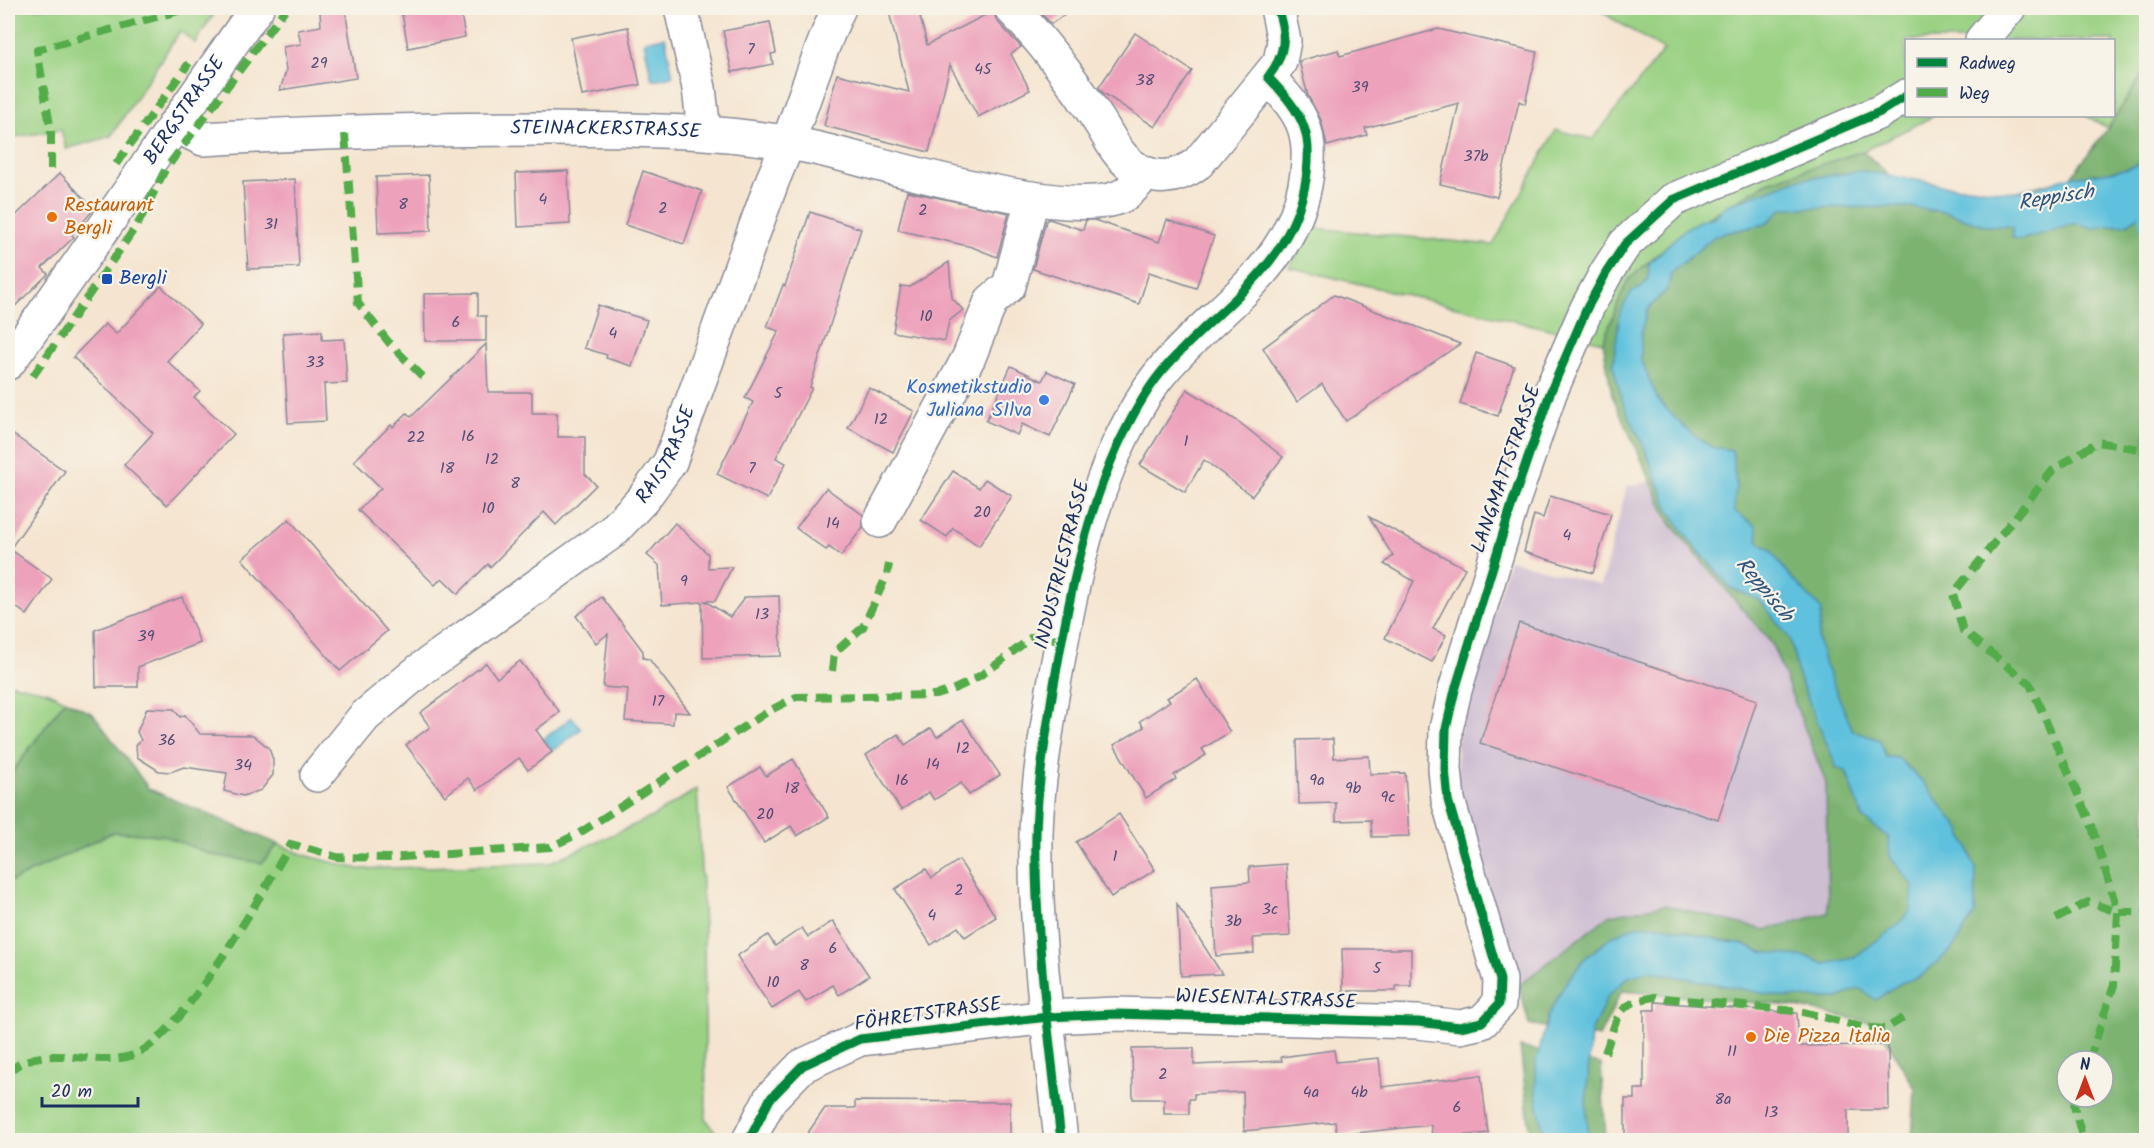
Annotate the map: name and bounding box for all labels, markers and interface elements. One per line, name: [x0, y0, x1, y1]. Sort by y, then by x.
house number: 7: [747, 37, 755, 62]
legend: [1905, 39, 2115, 117]
street label: BERGSTRASSE: [136, 49, 235, 172]
text: Radweg: [1959, 50, 2016, 79]
house number: 29: [310, 51, 328, 76]
house number: 45: [974, 57, 993, 82]
house number: 38: [1136, 68, 1155, 93]
house number: 39: [1352, 75, 1369, 100]
text: Weg: [1959, 80, 1990, 109]
street label: STEINACKERSTRASSE: [510, 113, 703, 149]
house number: 37b: [1464, 144, 1489, 169]
water label: Reppisch: [2016, 175, 2098, 220]
house number: 4: [539, 187, 548, 212]
place label: Restaurant Bergli: [64, 190, 155, 245]
house number: 8: [398, 192, 408, 217]
house number: 2: [658, 196, 668, 221]
house number: 2: [918, 198, 928, 223]
marker: Restaurant Bergli: [45, 210, 59, 224]
house number: 31: [264, 212, 278, 237]
place label: Bergli: [119, 263, 168, 295]
marker: Bergli: [100, 272, 114, 286]
house number: 10: [919, 304, 933, 329]
house number: 6: [452, 310, 460, 335]
house number: 4: [609, 321, 618, 346]
house number: 33: [306, 350, 324, 375]
place label: Kosmetikstudio Juliana SIlva: [906, 372, 1032, 427]
street label: LANGMATTSTRASSE: [1463, 379, 1551, 558]
house number: 5: [774, 381, 784, 406]
marker: Kosmetikstudio Juliana SIlva: [1037, 393, 1051, 407]
street label: RAISTRASSE: [628, 400, 706, 511]
house number: 12: [874, 407, 888, 432]
house number: 16: [461, 424, 475, 449]
house number: 22: [407, 425, 425, 450]
house number: 1: [1183, 429, 1189, 454]
house number: 12: [485, 447, 499, 472]
house number: 18: [440, 456, 455, 481]
house number: 7: [748, 456, 756, 481]
house number: 8: [510, 471, 520, 496]
street label: INDUSTRIESTRASSE: [1026, 476, 1100, 653]
house number: 10: [481, 496, 495, 521]
house number: 20: [973, 500, 991, 525]
house number: 14: [826, 511, 840, 536]
house number: 4: [1563, 523, 1572, 548]
water label: Reppisch: [1727, 550, 1802, 631]
house number: 9: [680, 569, 688, 594]
house number: 13: [755, 602, 769, 627]
house number: 39: [138, 624, 155, 649]
house number: 17: [652, 689, 665, 714]
house number: 36: [158, 728, 176, 753]
house number: 12: [956, 736, 970, 761]
house number: 14: [926, 752, 940, 777]
house number: 34: [234, 753, 252, 778]
house number: 16: [895, 768, 909, 793]
house number: 9a: [1309, 768, 1325, 793]
house number: 18: [785, 776, 800, 801]
house number: 9b: [1345, 776, 1362, 801]
house number: 9c: [1381, 785, 1395, 810]
house number: 20: [756, 802, 774, 827]
house number: 1: [1112, 844, 1118, 869]
house number: 2: [954, 878, 964, 903]
house number: 3c: [1262, 897, 1278, 922]
house number: 4: [928, 903, 937, 928]
house number: 3b: [1224, 909, 1242, 934]
house number: 6: [829, 936, 837, 961]
house number: 8: [799, 953, 809, 978]
house number: 5: [1373, 956, 1383, 981]
house number: 10: [766, 970, 780, 995]
street label: WIESENTALSTRASSE: [1175, 981, 1358, 1019]
street label: FÖHRETSTRASSE: [852, 989, 1005, 1041]
place label: Die Pizza Italia: [1763, 1021, 1891, 1053]
marker: Die Pizza Italia: [1744, 1030, 1758, 1044]
house number: 11: [1727, 1039, 1737, 1064]
north arrow: [2055, 1049, 2115, 1109]
text: N: [2080, 1053, 2090, 1078]
house number: 2: [1158, 1062, 1168, 1087]
scale bar: [42, 1070, 138, 1108]
text: 20 m: [51, 1078, 92, 1107]
house number: 4a: [1303, 1080, 1319, 1105]
house number: 4b: [1350, 1080, 1368, 1105]
house number: 8a: [1714, 1087, 1732, 1112]
house number: 6: [1453, 1095, 1461, 1120]
house number: 13: [1764, 1100, 1778, 1125]

